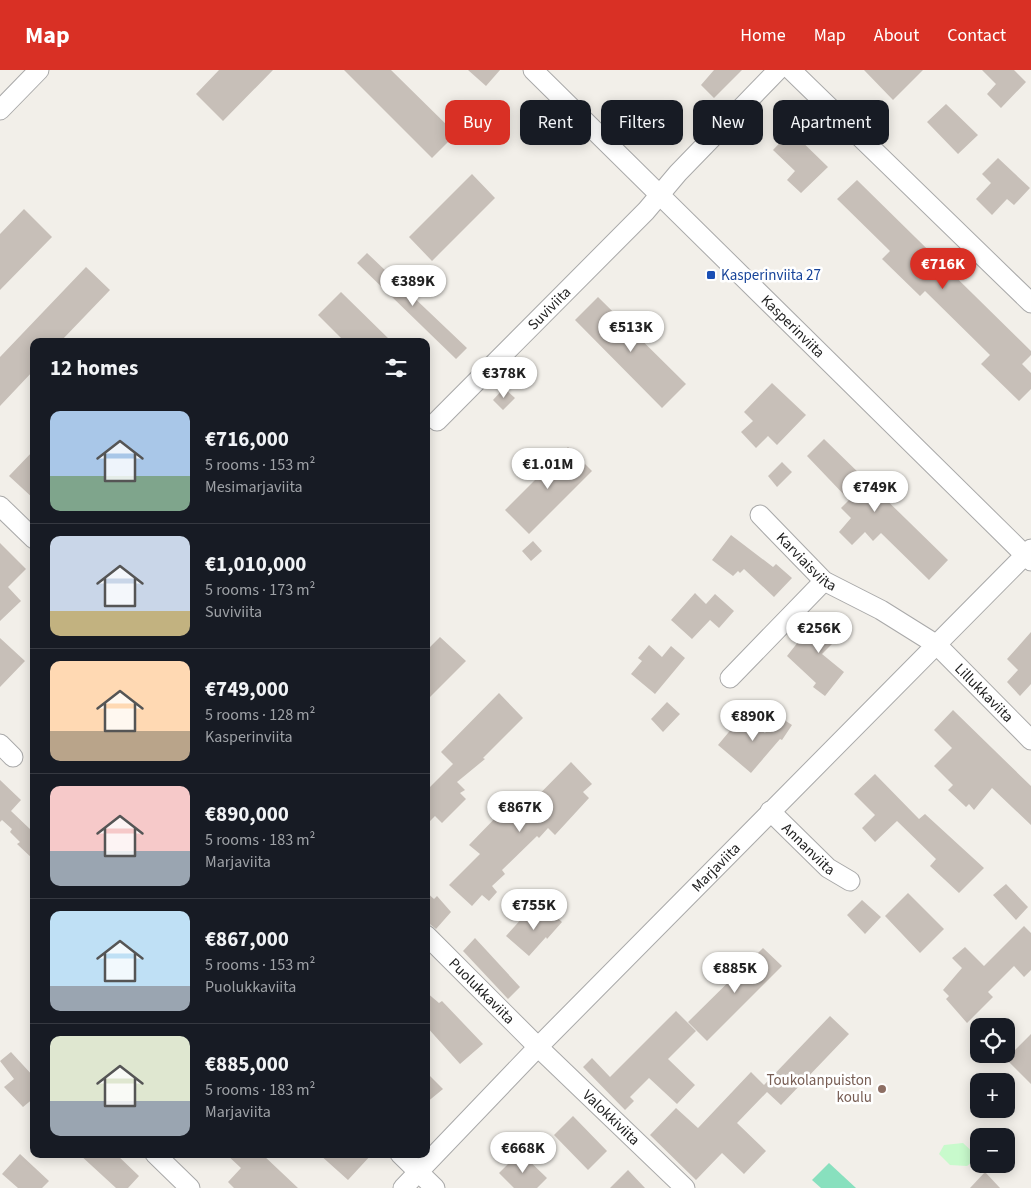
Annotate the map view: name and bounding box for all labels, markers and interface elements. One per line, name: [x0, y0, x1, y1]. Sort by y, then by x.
text: Map: [25, 18, 70, 53]
text: Home: [740, 23, 786, 48]
text: Map: [814, 23, 846, 48]
text: About: [874, 23, 919, 48]
text: Contact: [947, 23, 1006, 48]
chip: Buy: [445, 100, 510, 145]
chip: Rent: [520, 100, 591, 145]
chip: Filters: [601, 100, 683, 145]
chip: New: [693, 100, 763, 145]
chip: Apartment: [773, 100, 889, 145]
pin: €716K: [908, 248, 978, 290]
text: €716K: [921, 253, 965, 275]
pin: €389K: [378, 264, 448, 307]
place label: Kasperinviita 27: [721, 265, 821, 286]
marker: Kasperinviita 27: [705, 269, 717, 281]
text: €389K: [391, 270, 435, 292]
street label: Suviviita: [523, 282, 576, 335]
street label: Kasperinviita: [756, 290, 829, 363]
pin: €513K: [596, 310, 666, 353]
text: €513K: [609, 316, 653, 338]
text: 12 homes: [50, 353, 138, 383]
icon: filters: [382, 354, 410, 382]
pin: €378K: [469, 356, 539, 399]
text: €378K: [482, 362, 526, 384]
text: €716,000: [205, 424, 289, 454]
icon: home: [90, 431, 150, 491]
pin: €1.01M: [507, 448, 589, 490]
text: €1.01M: [523, 453, 573, 475]
text: 5 rooms · 153 m²: [205, 454, 315, 476]
pin: €749K: [840, 470, 910, 513]
text: Mesimarjaviita: [205, 476, 303, 498]
text: €749K: [853, 476, 897, 498]
street label: Karviaisviita: [771, 528, 840, 596]
text: €1,010,000: [205, 549, 306, 579]
icon: home: [90, 556, 150, 616]
text: 5 rooms · 173 m²: [205, 579, 315, 601]
text: Suviviita: [205, 601, 262, 623]
pin: €256K: [784, 612, 854, 654]
text: €256K: [797, 617, 841, 639]
street label: Lillukkaviita: [950, 659, 1018, 727]
text: €749,000: [205, 674, 289, 704]
icon: home: [90, 681, 150, 741]
pin: €890K: [718, 700, 788, 742]
text: 5 rooms · 128 m²: [205, 704, 315, 726]
text: €890K: [731, 705, 775, 727]
text: Kasperinviita: [205, 726, 293, 748]
pin: €867K: [485, 790, 555, 833]
text: €867K: [498, 796, 542, 818]
text: €890,000: [205, 799, 289, 829]
icon: home: [90, 806, 150, 866]
street label: Annanviita: [777, 818, 838, 881]
text: 5 rooms · 183 m²: [205, 829, 315, 851]
street label: Marjaviita: [687, 838, 745, 897]
text: Marjaviita: [205, 851, 271, 873]
pin: €755K: [499, 888, 569, 931]
text: €755K: [512, 894, 556, 916]
text: €867,000: [205, 924, 289, 954]
icon: home: [90, 931, 150, 991]
pin: €885K: [700, 952, 770, 994]
street label: Puolukkaviita: [444, 953, 519, 1029]
text: 5 rooms · 153 m²: [205, 954, 315, 976]
text: €885K: [713, 957, 757, 979]
text: Puolukkaviita: [205, 976, 296, 998]
map controls: [970, 1018, 1015, 1173]
button: locate: [970, 1018, 1015, 1063]
text: €885,000: [205, 1049, 289, 1079]
icon: home: [90, 1056, 150, 1116]
place label: Toukolanpuiston koulu: [766, 1070, 872, 1108]
button: +: [970, 1073, 1015, 1118]
text: 5 rooms · 183 m²: [205, 1079, 315, 1101]
marker: Toukolanpuiston koulu: [876, 1083, 888, 1095]
street label: Valokkiviita: [578, 1085, 644, 1150]
text: Marjaviita: [205, 1101, 271, 1123]
button: −: [970, 1128, 1015, 1173]
pin: €668K: [488, 1132, 558, 1174]
text: €668K: [501, 1137, 545, 1159]

